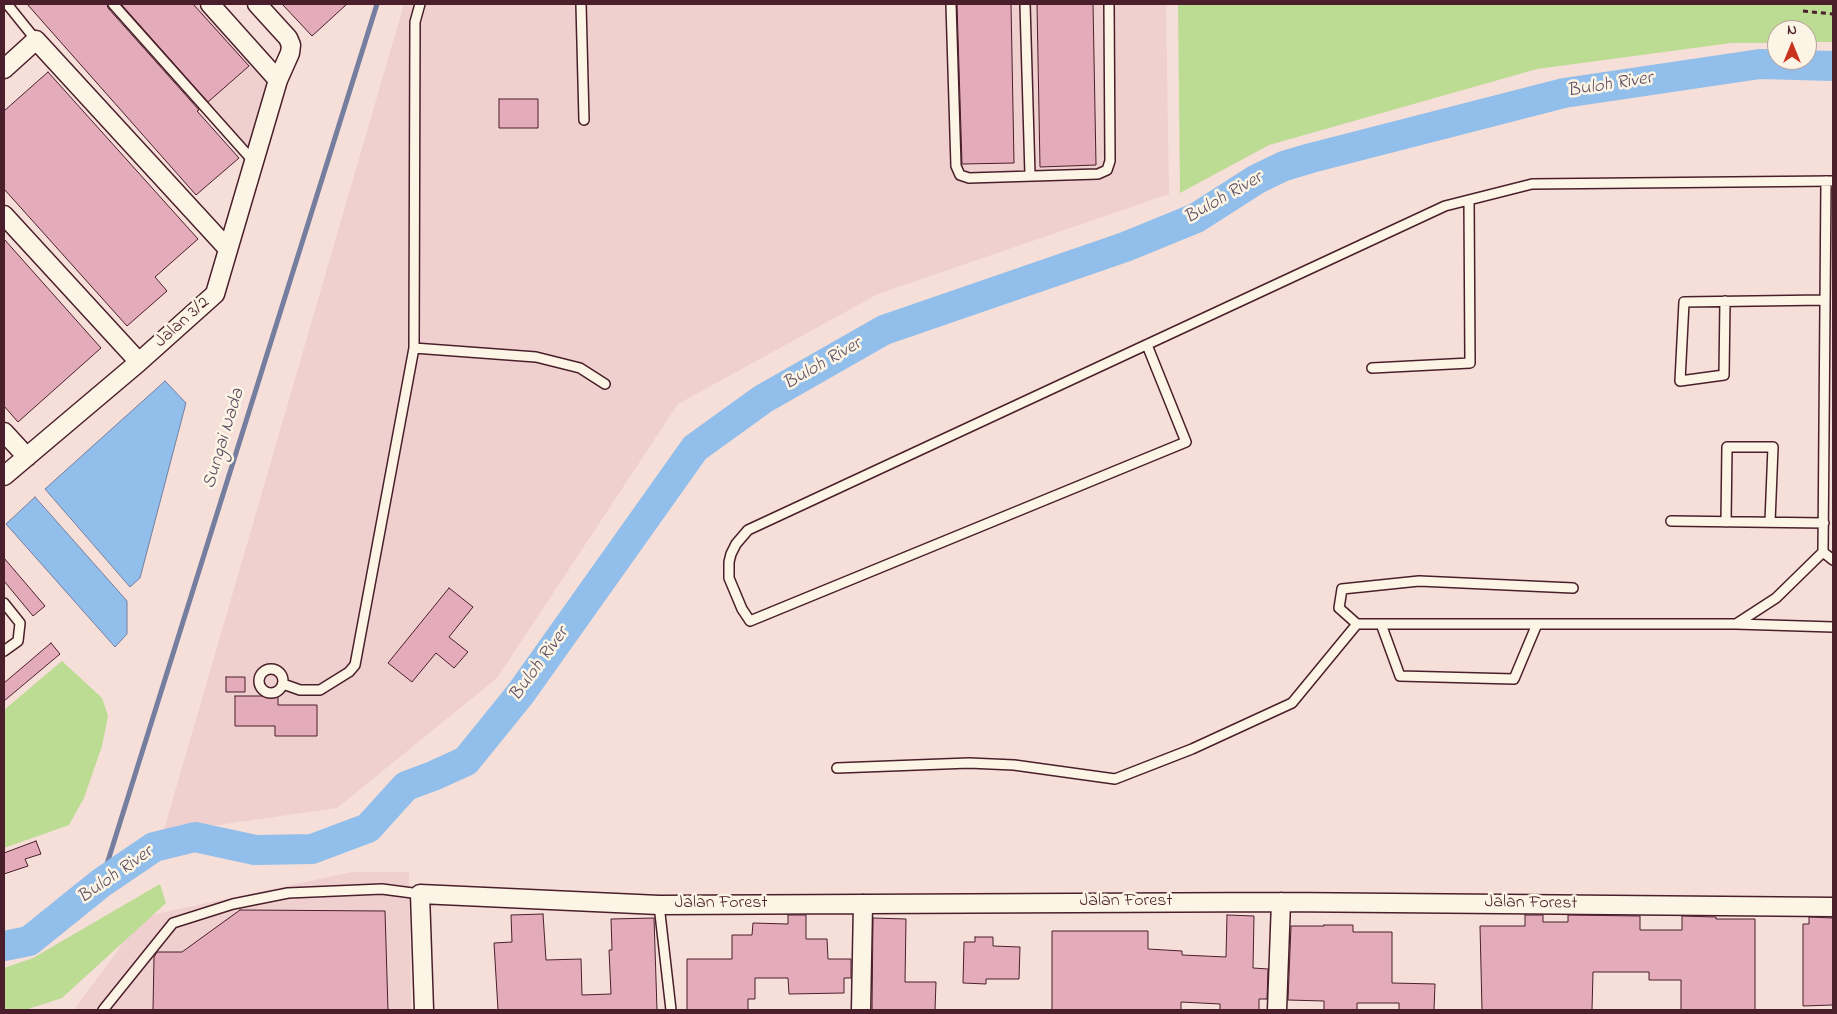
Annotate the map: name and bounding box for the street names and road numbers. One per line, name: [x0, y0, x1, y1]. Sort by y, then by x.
street label: Jalan 3/2: [151, 293, 215, 353]
street label: Jalan Forest: [1080, 891, 1172, 913]
street label: Jalan Forest: [1484, 892, 1578, 916]
street label: Jalan Forest: [675, 893, 767, 915]

